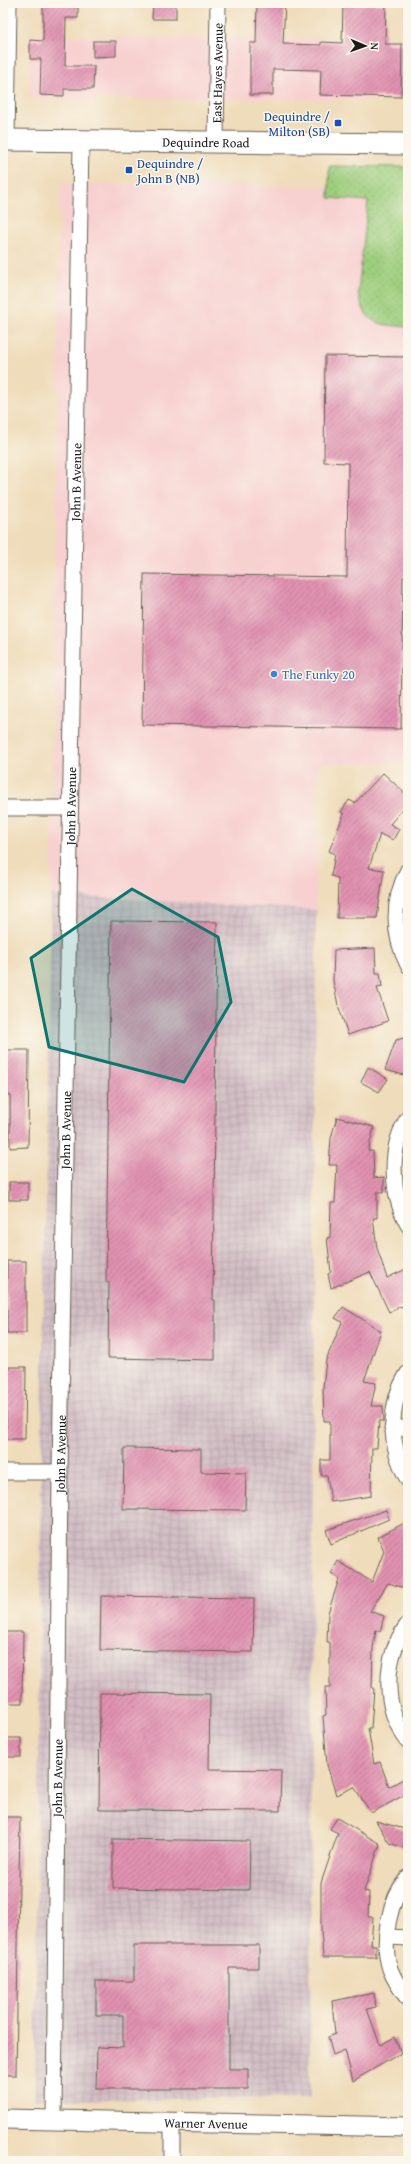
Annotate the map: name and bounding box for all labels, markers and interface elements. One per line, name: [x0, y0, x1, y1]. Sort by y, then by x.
street label: East Hayes Avenue: [207, 23, 227, 123]
north arrow: [345, 26, 385, 66]
text: N: [367, 42, 383, 51]
place label: Dequindre / Milton (SB): [264, 107, 330, 141]
marker: Dequindre / Milton (SB): [333, 118, 343, 128]
street label: Dequindre Road: [162, 132, 250, 152]
place label: Dequindre / John B (NB): [135, 154, 203, 188]
marker: Dequindre / John B (NB): [124, 165, 134, 175]
street label: John B Avenue: [65, 443, 86, 524]
place label: The Funky 20: [282, 665, 355, 684]
marker: The Funky 20: [269, 669, 279, 679]
street label: John B Avenue: [60, 767, 81, 848]
street label: John B Avenue: [55, 1091, 76, 1171]
street label: John B Avenue: [50, 1415, 70, 1495]
street label: John B Avenue: [47, 1739, 67, 1819]
street label: Warner Avenue: [164, 2113, 248, 2133]

